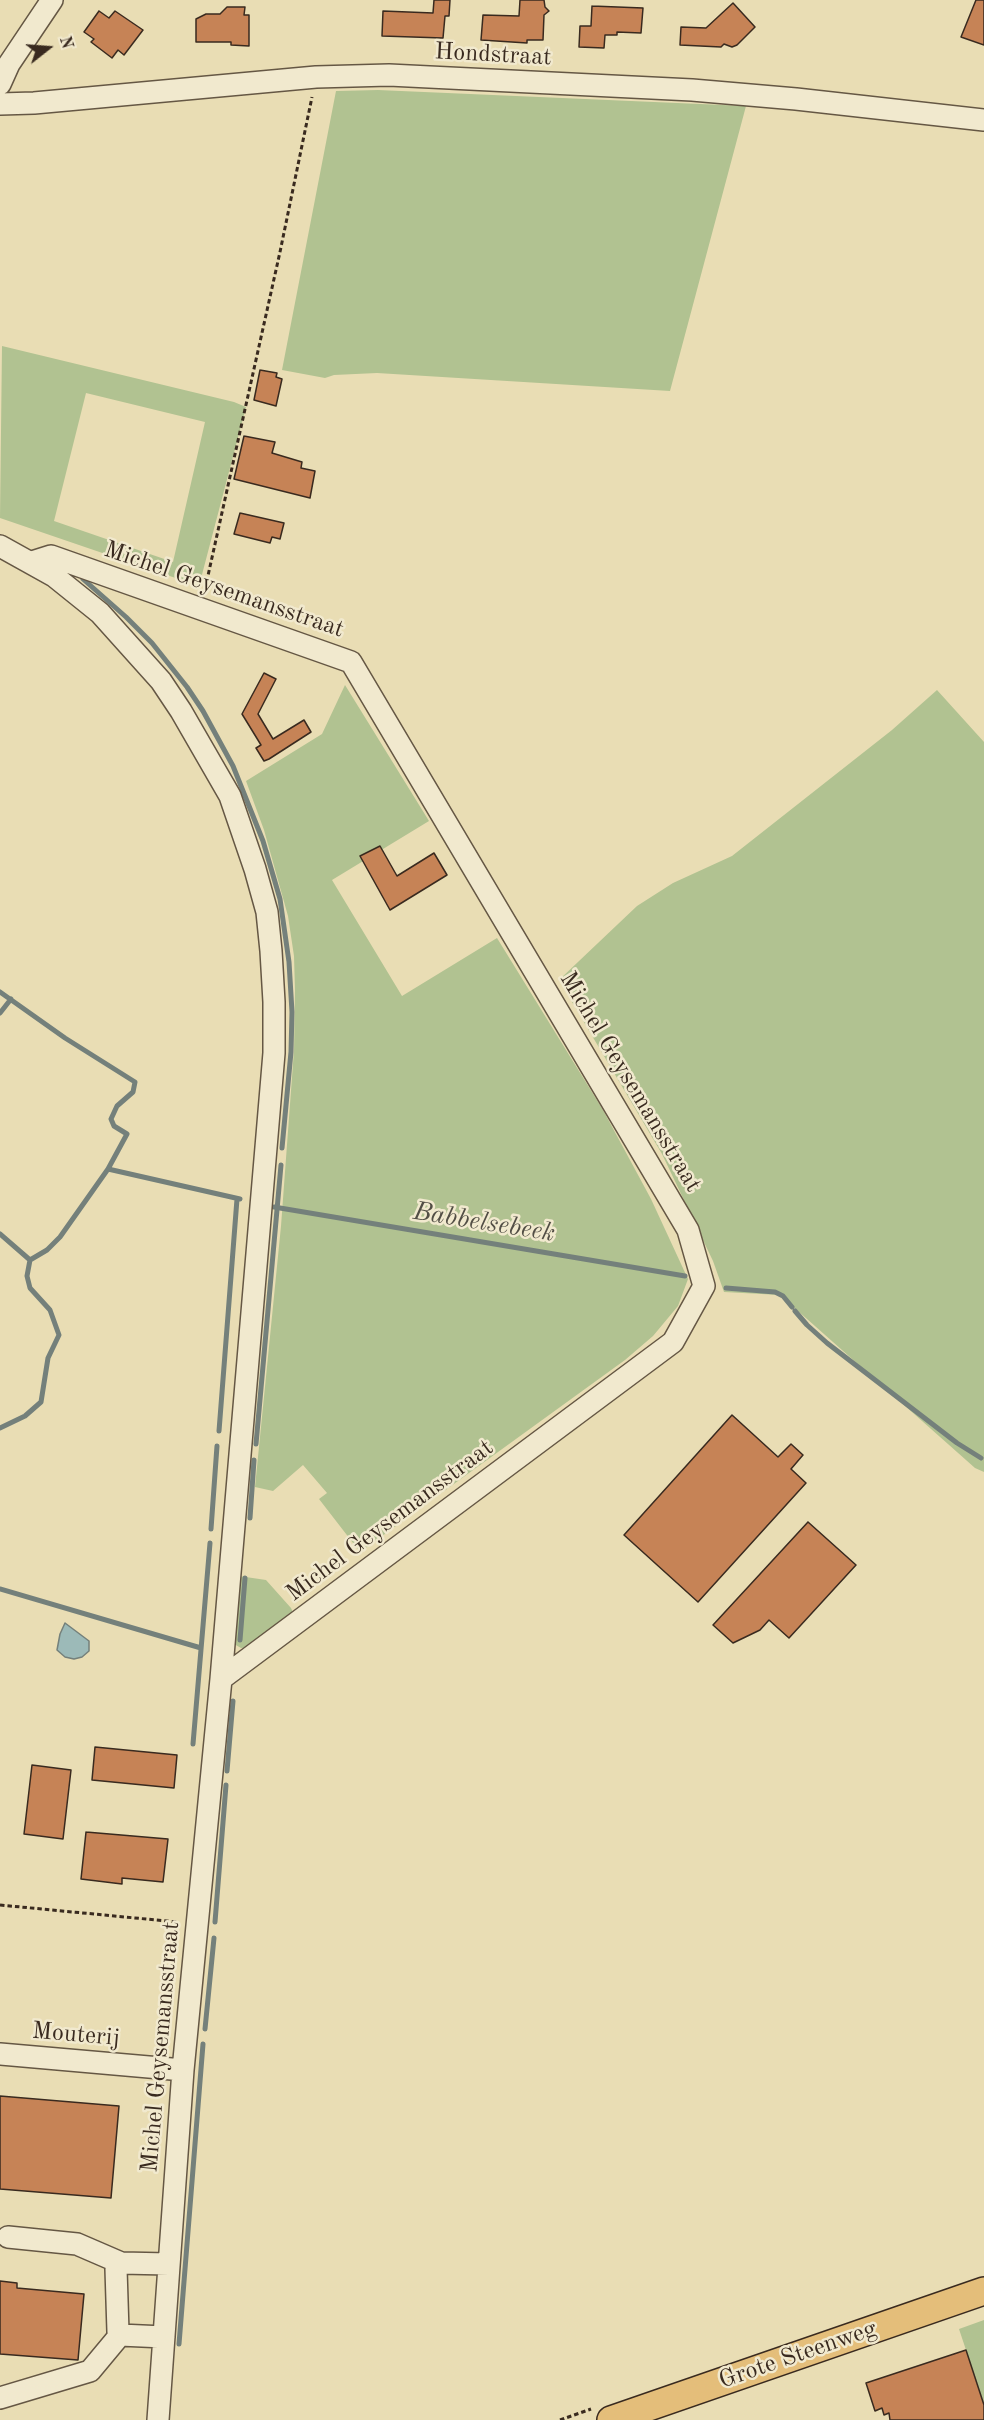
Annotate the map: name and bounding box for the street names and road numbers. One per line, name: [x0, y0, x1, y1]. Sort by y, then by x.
street label: Hondstraat: [434, 38, 552, 72]
street label: Michel Geysemansstraat: [100, 535, 348, 645]
street label: Michel Geysemansstraat: [553, 967, 707, 1197]
street label: Michel Geysemansstraat: [281, 1434, 499, 1608]
street label: Michel Geysemansstraat: [136, 1920, 186, 2174]
street label: Mouterij: [31, 2017, 121, 2053]
street label: Grote Steenweg: [715, 2315, 881, 2395]

